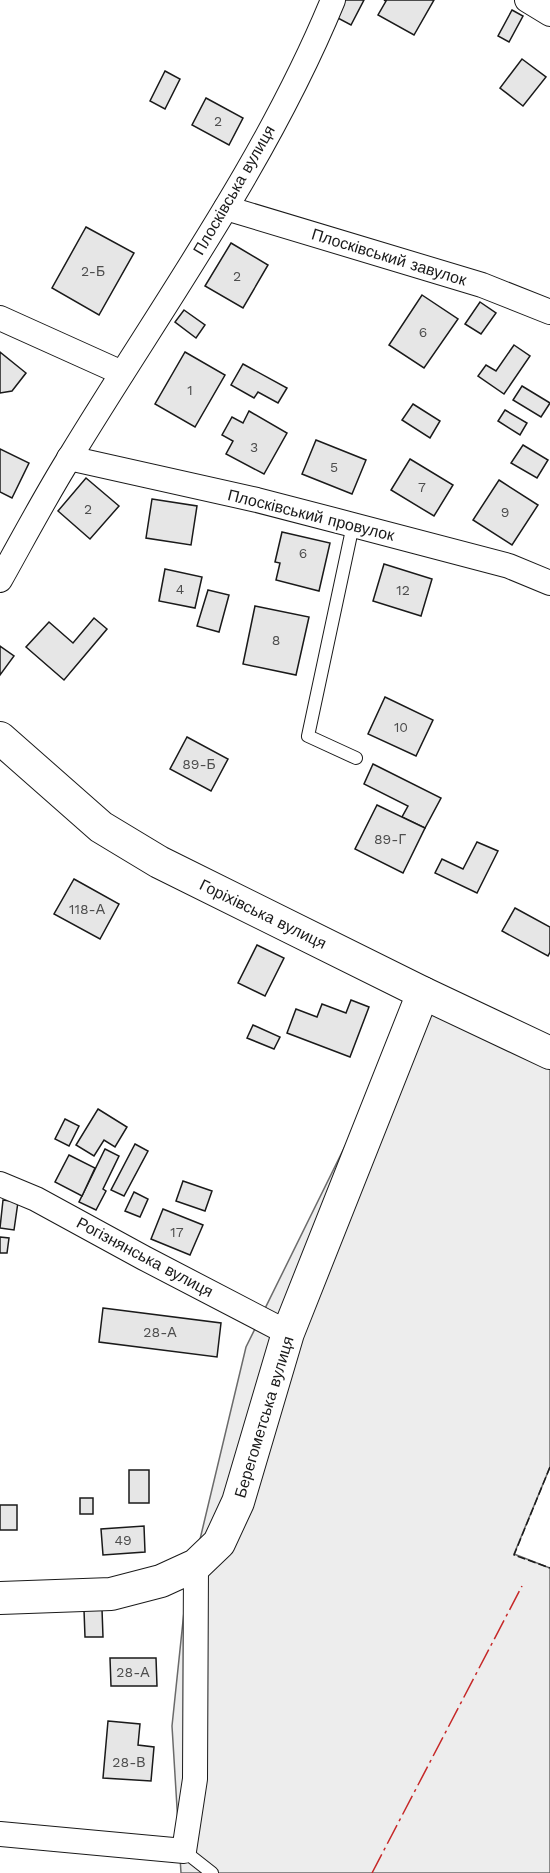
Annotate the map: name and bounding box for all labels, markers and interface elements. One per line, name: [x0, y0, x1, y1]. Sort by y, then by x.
house number: 2: [214, 113, 222, 129]
street label: Плосківська вулиця: [189, 122, 279, 258]
street label: Плосківський завулок: [309, 224, 470, 290]
house number: 2-Б: [81, 263, 105, 279]
house number: 2: [233, 268, 241, 284]
house number: 6: [419, 324, 427, 340]
house number: 1: [187, 382, 193, 398]
house number: 3: [250, 439, 258, 455]
house number: 5: [330, 459, 338, 475]
house number: 7: [418, 479, 426, 495]
street label: Плосківський провулок: [226, 485, 397, 545]
house number: 2: [84, 501, 92, 517]
house number: 9: [501, 504, 509, 520]
house number: 6: [299, 545, 307, 561]
house number: 4: [176, 581, 184, 597]
house number: 12: [396, 582, 410, 598]
house number: 8: [272, 632, 280, 648]
house number: 10: [394, 719, 408, 735]
house number: 89-Б: [182, 756, 216, 772]
house number: 89-Г: [374, 831, 406, 847]
street label: Горіхівська вулиця: [196, 875, 330, 953]
house number: 118-А: [69, 901, 106, 917]
street label: Рогізнянська вулиця: [73, 1213, 217, 1301]
house number: 17: [170, 1224, 184, 1240]
house number: 28-А: [143, 1324, 177, 1340]
street label: Берегометська вулиця: [230, 1334, 298, 1500]
house number: 49: [114, 1532, 132, 1548]
house number: 28-А: [116, 1664, 150, 1680]
house number: 28-В: [112, 1754, 146, 1770]

